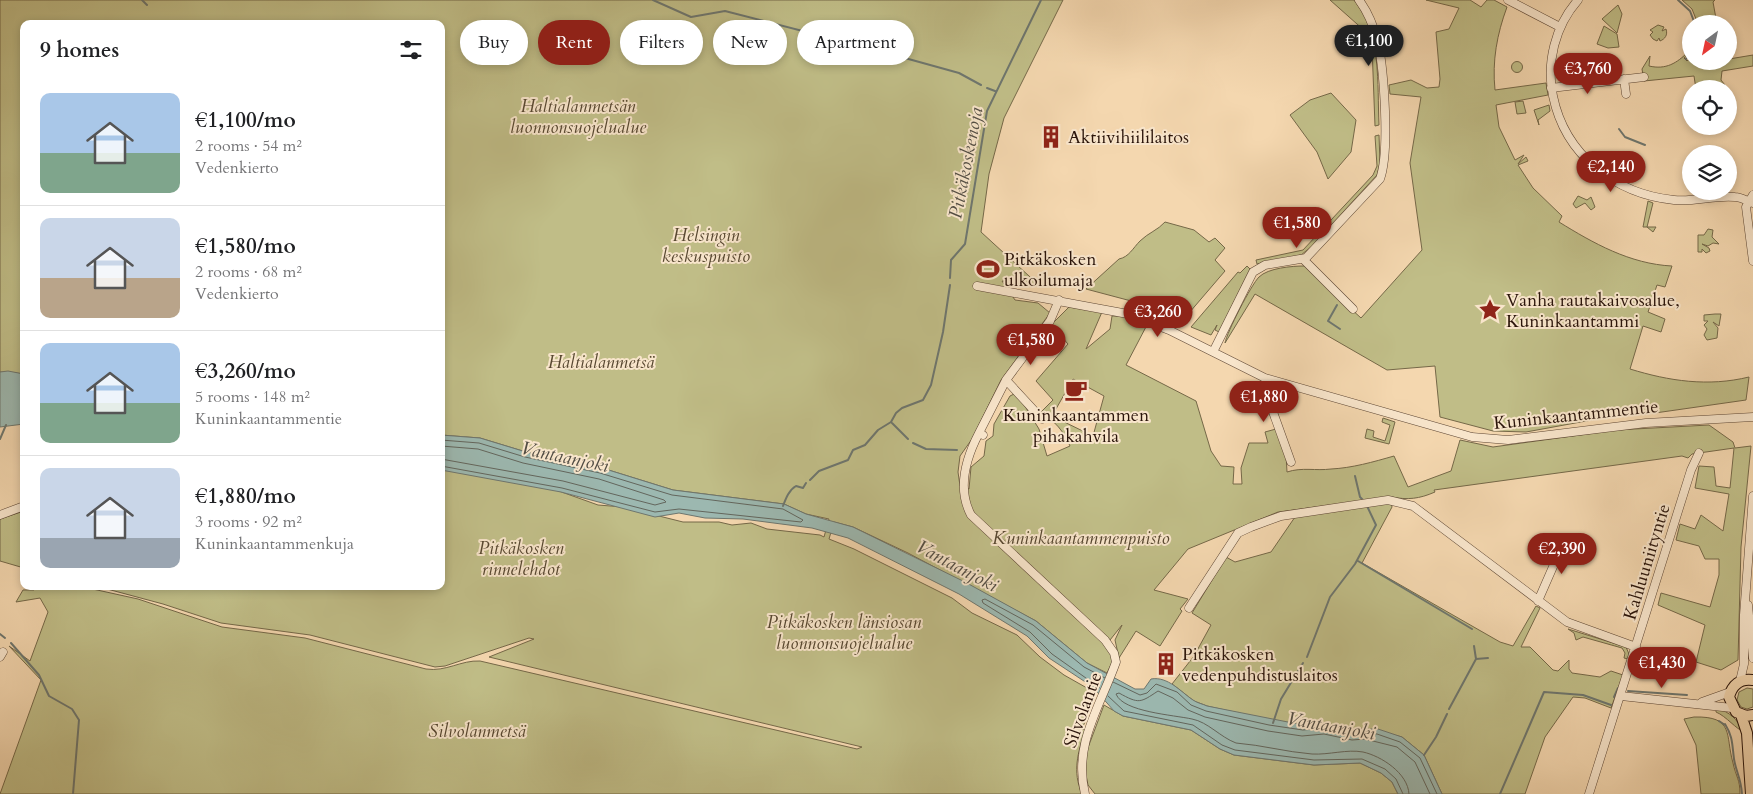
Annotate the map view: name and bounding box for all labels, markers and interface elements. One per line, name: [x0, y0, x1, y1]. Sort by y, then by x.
north arrow: [1682, 15, 1738, 70]
map controls: [1682, 15, 1737, 200]
chip: Buy: [460, 20, 528, 65]
chip: Rent: [538, 20, 610, 65]
chip: Filters: [620, 20, 703, 65]
chip: New: [713, 20, 787, 65]
chip: Apartment: [797, 20, 914, 65]
pin: €1,100: [1328, 24, 1410, 67]
text: €1,100: [1346, 30, 1393, 52]
text: 9 homes: [40, 36, 119, 65]
icon: filters: [397, 36, 425, 64]
pin: €3,760: [1547, 52, 1629, 95]
text: €3,760: [1565, 58, 1612, 80]
button: locate: [1682, 80, 1737, 135]
park label: Haltialanmetsän luonnonsuojelualue: [510, 94, 647, 140]
water label: Pitkäkoskenoja: [942, 105, 990, 221]
text: €1,100/mo: [195, 106, 296, 135]
icon: home: [80, 113, 140, 173]
building icon: Aktiivihiililaitos: [1038, 124, 1064, 150]
place label: Aktiivihiililaitos: [1068, 125, 1189, 150]
text: 2 rooms · 54 m²: [195, 135, 302, 157]
button: layers: [1682, 145, 1737, 200]
pin: €2,140: [1570, 150, 1652, 193]
text: €2,140: [1588, 156, 1635, 178]
text: Vedenkierto: [195, 157, 279, 179]
pin: €1,580: [1256, 206, 1338, 249]
text: €1,580: [1274, 212, 1321, 234]
park label: Helsingin keskuspuisto: [662, 223, 750, 269]
text: €1,580/mo: [195, 232, 296, 261]
icon: home: [80, 238, 140, 298]
place label: Pitkäkosken ulkoilumaja: [1004, 247, 1097, 293]
sports icon: Pitkäkosken ulkoilumaja: [975, 256, 1001, 282]
text: 2 rooms · 68 m²: [195, 261, 302, 283]
text: Vedenkierto: [195, 283, 279, 305]
place label: Vanha rautakaivosalue, Kuninkaantammi: [1506, 288, 1680, 334]
pin: €3,260: [1117, 296, 1199, 338]
place icon: Vanha rautakaivosalue, Kuninkaantammi: [1477, 297, 1503, 323]
text: €3,260: [1135, 301, 1182, 323]
pin: €1,580: [990, 324, 1072, 366]
text: €1,580: [1008, 329, 1055, 351]
park label: Haltialanmetsä: [548, 350, 655, 375]
text: €3,260/mo: [195, 357, 296, 386]
icon: home: [80, 363, 140, 423]
cafe icon: Kuninkaantammen pihakahvila: [1063, 377, 1089, 403]
pin: €1,880: [1223, 380, 1305, 423]
text: 5 rooms · 148 m²: [195, 386, 310, 408]
text: €1,880: [1241, 386, 1288, 408]
street label: Kuninkaantammentie: [1492, 394, 1660, 436]
place label: Kuninkaantammen pihakahvila: [1003, 403, 1150, 449]
text: Kuninkaantammentie: [195, 408, 342, 430]
water label: Vantaanjoki: [519, 435, 612, 479]
text: €1,880/mo: [195, 482, 296, 511]
icon: home: [80, 488, 140, 548]
street label: Kahluuniityntie: [1617, 501, 1677, 623]
text: 3 rooms · 92 m²: [195, 511, 302, 533]
park label: Kuninkaantammenpuisto: [992, 526, 1170, 551]
pin: €2,390: [1521, 532, 1603, 575]
text: Kuninkaantammenkuja: [195, 533, 354, 555]
water label: Vantaanjoki: [911, 534, 1003, 599]
park label: Pitkäkosken rinnelehdot: [478, 536, 564, 582]
text: €2,390: [1539, 538, 1586, 560]
park label: Pitkäkosken länsiosan luonnonsuojelualue: [767, 610, 921, 656]
place label: Pitkäkosken vedenpuhdistuslaitos: [1182, 642, 1338, 688]
pin: €1,430: [1621, 646, 1703, 689]
building icon: Pitkäkosken vedenpuhdistuslaitos: [1153, 651, 1179, 677]
text: €1,430: [1639, 652, 1686, 674]
street label: Silvolantie: [1058, 669, 1108, 751]
water label: Vantaanjoki: [1285, 705, 1378, 747]
park label: Silvolanmetsä: [428, 719, 527, 744]

